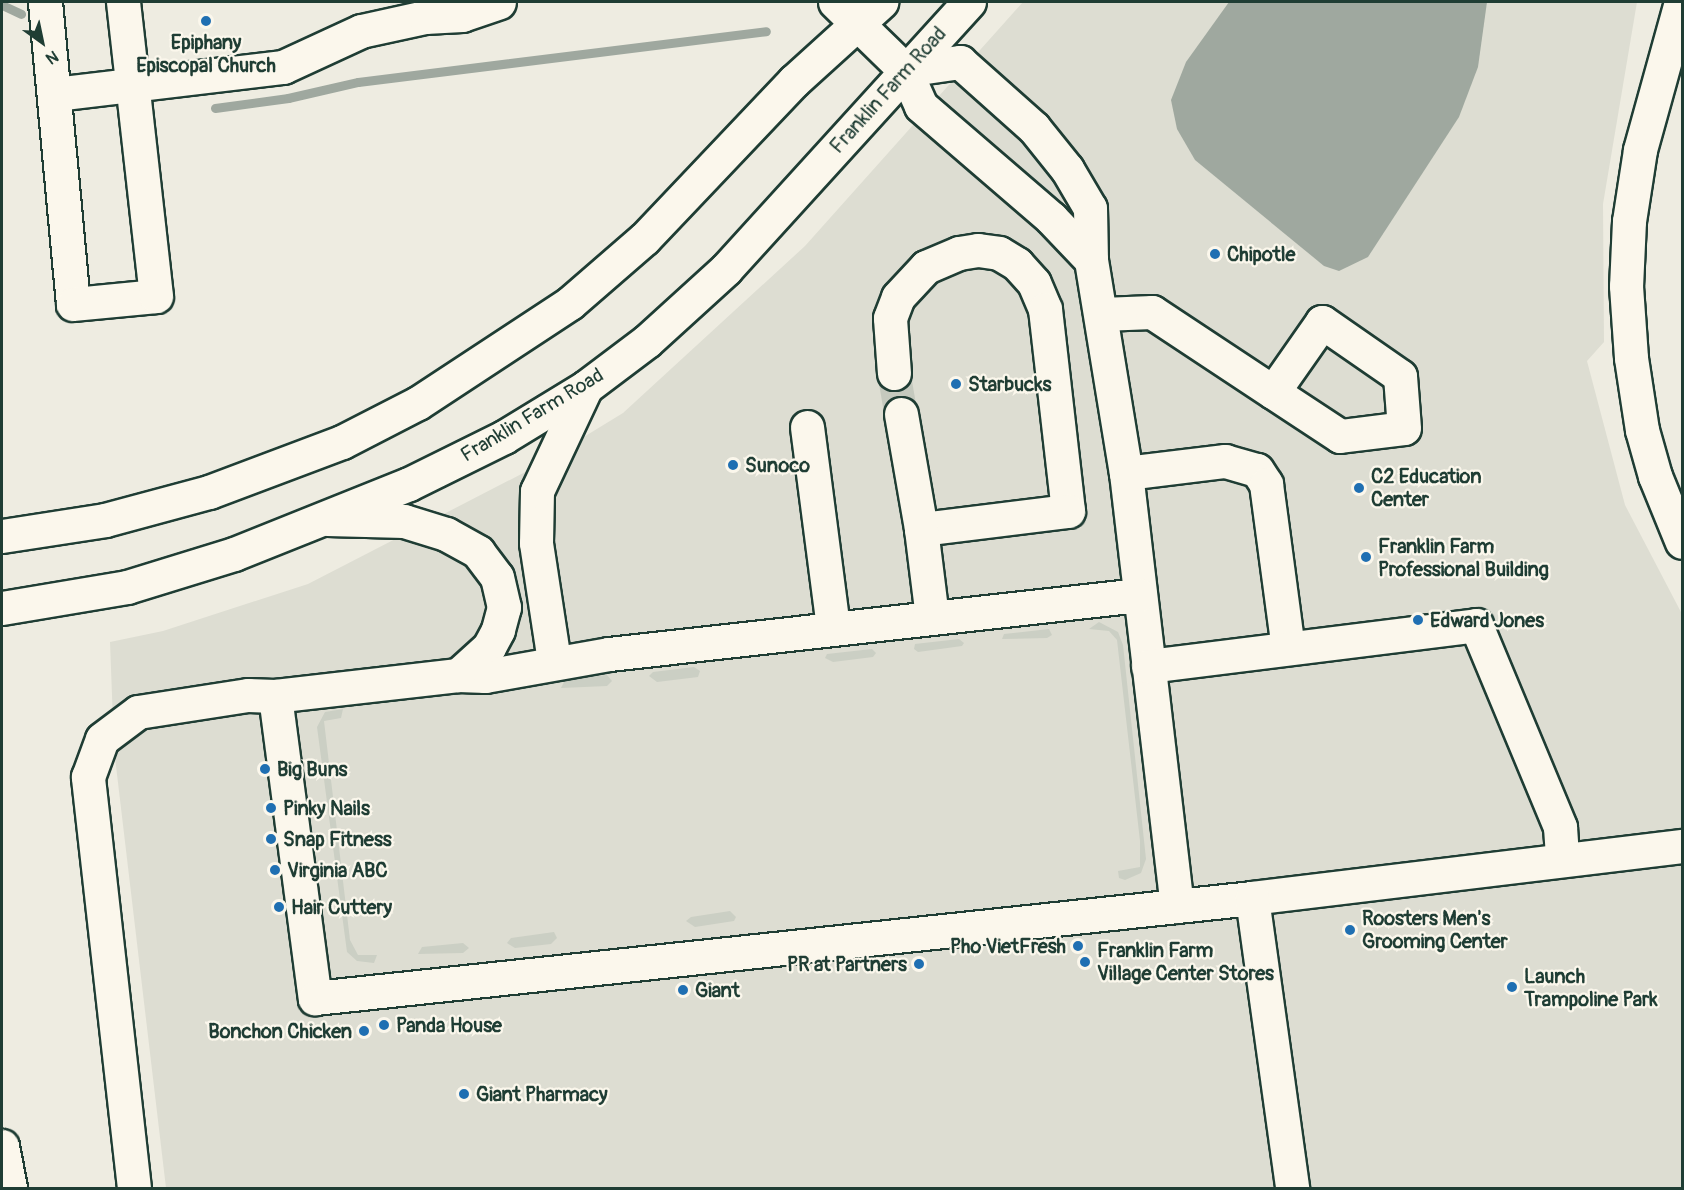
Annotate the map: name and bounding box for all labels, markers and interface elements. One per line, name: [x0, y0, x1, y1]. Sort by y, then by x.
north arrow: [12, 12, 72, 72]
marker: Epiphany Episcopal Church: [199, 14, 213, 28]
street label: Franklin Farm Road: [825, 22, 951, 158]
place label: Epiphany Episcopal Church: [136, 30, 276, 77]
text: N: [42, 46, 62, 68]
place label: Chipotle: [1227, 242, 1295, 266]
marker: Chipotle: [1208, 247, 1222, 261]
street label: Franklin Farm Road: [456, 363, 608, 467]
place label: Starbucks: [968, 372, 1051, 396]
marker: Starbucks: [949, 377, 963, 391]
place label: Sunoco: [745, 453, 810, 477]
marker: Sunoco: [726, 458, 740, 472]
place label: C2 Education Center: [1371, 464, 1481, 511]
marker: C2 Education Center: [1352, 481, 1366, 495]
place label: Franklin Farm Professional Building: [1378, 534, 1549, 581]
marker: Franklin Farm Professional Building: [1359, 550, 1373, 564]
place label: Edward Jones: [1430, 608, 1544, 632]
marker: Edward Jones: [1411, 613, 1425, 627]
place label: Big Buns: [277, 757, 348, 781]
marker: Big Buns: [258, 762, 272, 776]
place label: Pinky Nails: [283, 796, 370, 820]
marker: Pinky Nails: [264, 801, 278, 815]
place label: Snap Fitness: [283, 827, 392, 851]
marker: Snap Fitness: [264, 832, 278, 846]
place label: Virginia ABC: [287, 858, 388, 882]
marker: Virginia ABC: [268, 863, 282, 877]
place label: Hair Cuttery: [291, 895, 392, 919]
marker: Hair Cuttery: [272, 900, 286, 914]
place label: Roosters Men's Grooming Center: [1362, 906, 1508, 953]
marker: Roosters Men's Grooming Center: [1343, 923, 1357, 937]
place label: Pho VietFresh: [950, 934, 1066, 958]
marker: Pho VietFresh: [1071, 939, 1085, 953]
place label: Franklin Farm Village Center Stores: [1097, 939, 1274, 986]
place label: PR at Partners: [787, 952, 907, 976]
marker: Franklin Farm Village Center Stores: [1078, 955, 1092, 969]
marker: PR at Partners: [912, 957, 926, 971]
place label: Launch Trampoline Park: [1524, 964, 1658, 1011]
place label: Giant: [695, 978, 740, 1002]
marker: Launch Trampoline Park: [1505, 980, 1519, 994]
marker: Giant: [676, 983, 690, 997]
place label: Panda House: [396, 1013, 502, 1037]
marker: Panda House: [377, 1018, 391, 1032]
place label: Bonchon Chicken: [208, 1019, 352, 1043]
marker: Bonchon Chicken: [357, 1024, 371, 1038]
place label: Giant Pharmacy: [476, 1082, 608, 1106]
marker: Giant Pharmacy: [457, 1087, 471, 1101]

